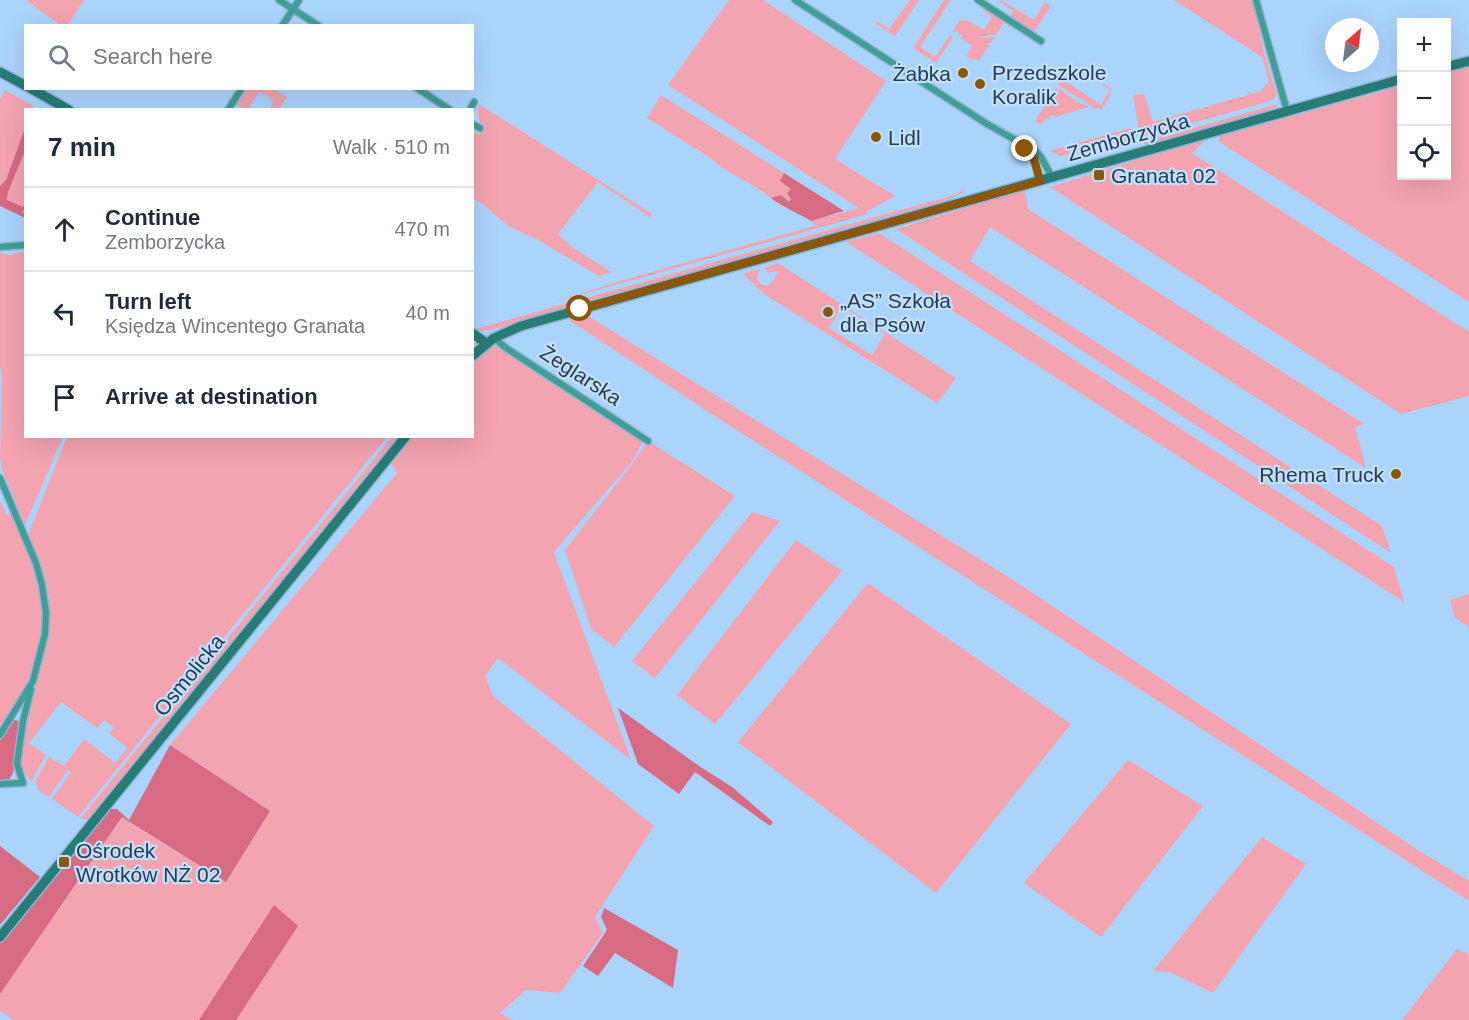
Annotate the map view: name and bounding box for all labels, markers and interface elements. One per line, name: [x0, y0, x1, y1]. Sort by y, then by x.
north arrow: [1325, 18, 1379, 72]
map controls: [1397, 18, 1451, 180]
button: +: [1397, 18, 1451, 72]
search box: [24, 24, 474, 90]
icon: search: [45, 41, 78, 74]
text: Search here: [93, 44, 213, 69]
place label: Przedszkole Koralik: [992, 61, 1106, 108]
place label: Żabka: [893, 62, 951, 85]
marker: Żabka: [956, 66, 970, 80]
button: −: [1397, 72, 1451, 126]
marker: Przedszkole Koralik: [973, 77, 987, 91]
street label: Zemborzycka: [1064, 108, 1192, 165]
place label: Lidl: [888, 126, 921, 149]
button: locate: [1397, 126, 1451, 180]
marker: Lidl: [869, 130, 883, 144]
text: 7 min: [48, 132, 116, 162]
route end: [1011, 135, 1037, 161]
text: Walk · 510 m: [333, 136, 450, 158]
place label: Granata 02: [1111, 164, 1216, 187]
marker: Granata 02: [1092, 168, 1106, 182]
text: Continue: [105, 205, 200, 230]
icon: ahead: [48, 213, 81, 246]
text: 470 m: [394, 218, 450, 240]
text: Zemborzycka: [105, 231, 225, 253]
text: Turn left: [105, 289, 191, 314]
place label: „AS” Szkoła dla Psów: [840, 289, 951, 336]
route start: [566, 295, 592, 321]
icon: left: [48, 297, 81, 330]
text: 40 m: [406, 302, 450, 324]
marker: „AS” Szkoła dla Psów: [821, 305, 835, 319]
text: Księdza Wincentego Granata: [105, 315, 365, 337]
street label: Żeglarska: [536, 340, 626, 410]
icon: arrive: [48, 381, 81, 414]
text: Arrive at destination: [105, 384, 318, 409]
place label: Rhema Truck: [1259, 463, 1384, 486]
marker: Rhema Truck: [1389, 467, 1403, 481]
street label: Osmolicka: [149, 629, 229, 720]
place label: Ośrodek Wrotków NŻ 02: [76, 839, 220, 886]
marker: Ośrodek Wrotków NŻ 02: [57, 855, 71, 869]

